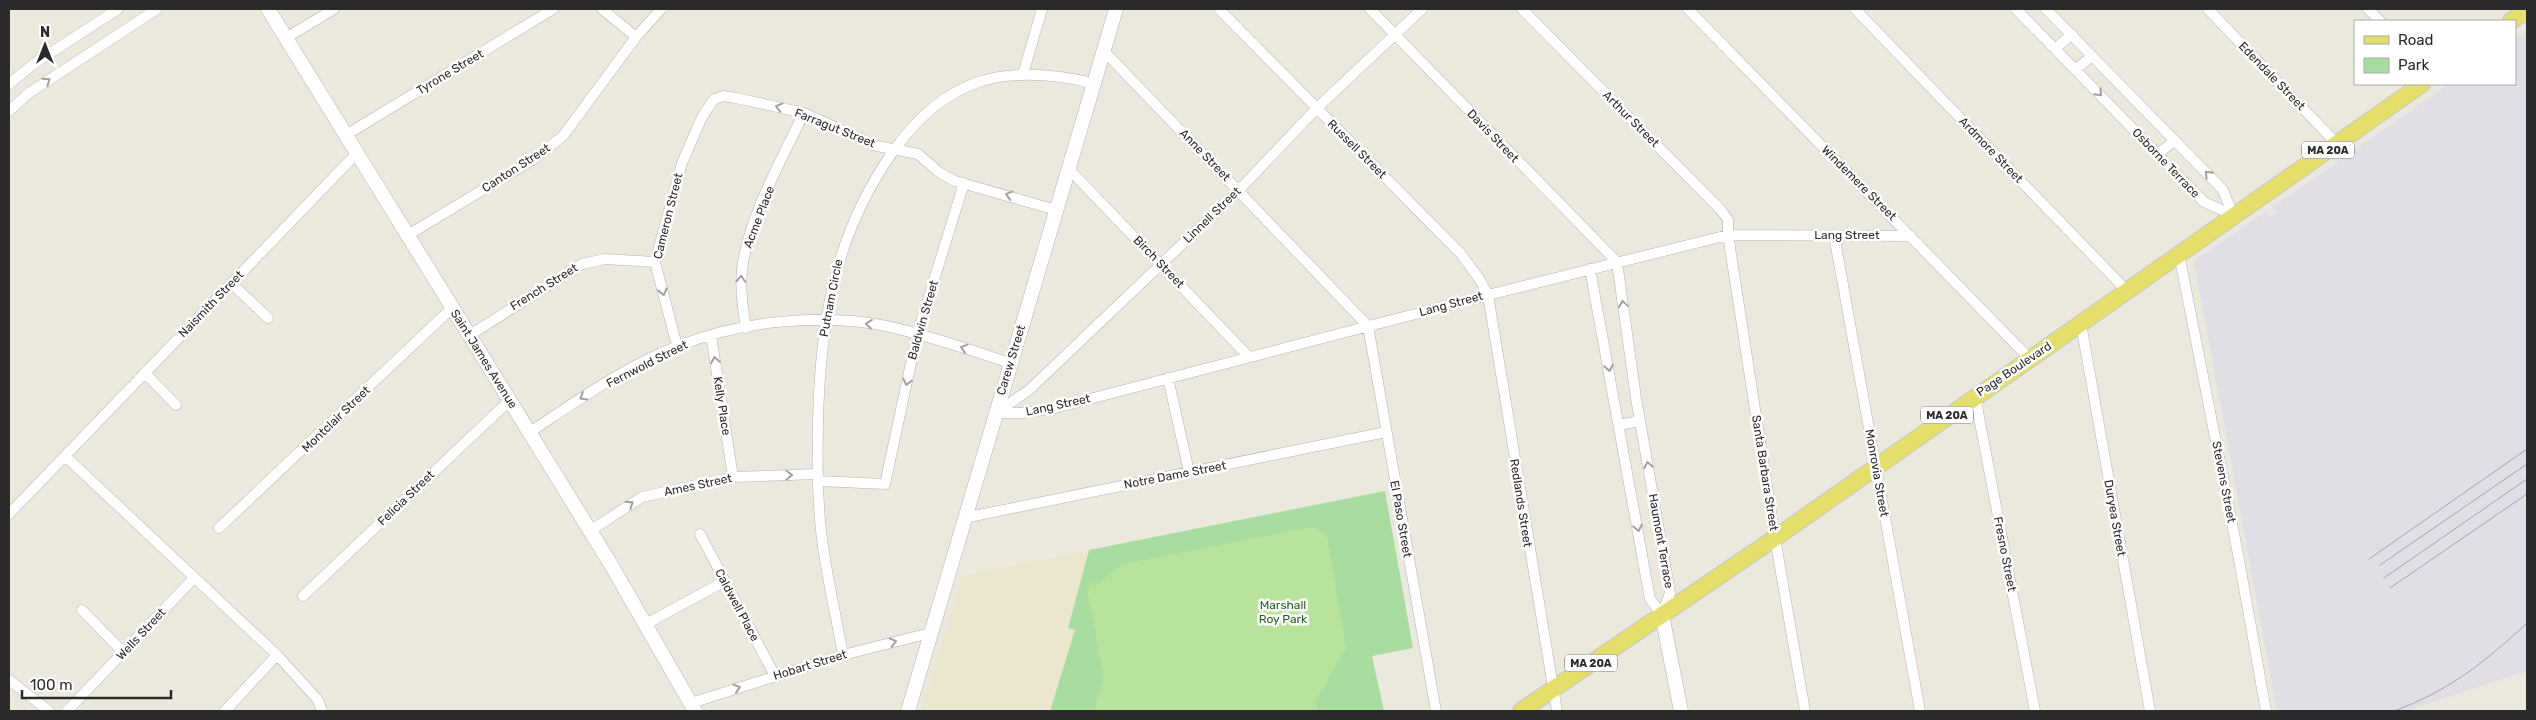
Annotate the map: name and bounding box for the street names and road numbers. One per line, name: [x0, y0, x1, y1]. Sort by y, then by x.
street label: Edendale Street: [2236, 39, 2308, 113]
street label: Tyrone Street: [414, 46, 486, 97]
street label: Arthur Street: [1600, 88, 1662, 150]
street label: Farragut Street: [793, 105, 878, 151]
street label: Davis Street: [1464, 107, 1522, 166]
street label: Ardmore Street: [1956, 114, 2026, 186]
street label: Russell Street: [1325, 117, 1390, 182]
street label: Osborne Terrace: [2129, 125, 2203, 201]
street label: Anne Street: [1177, 126, 1233, 184]
street label: Canton Street: [479, 141, 553, 195]
road number: MA 20A: [2302, 142, 2354, 158]
street label: Windemere Street: [1819, 143, 1899, 223]
street label: Cameron Street: [651, 171, 686, 261]
street label: Acme Place: [741, 184, 777, 250]
street label: Linnell Street: [1180, 184, 1244, 246]
street label: Lang Street: [1814, 228, 1880, 242]
street label: Birch Street: [1131, 233, 1187, 291]
street label: Putnam Circle: [817, 258, 845, 338]
street label: French Street: [508, 261, 581, 313]
street label: Naismith Street: [176, 268, 247, 340]
street label: Baldwin Street: [905, 278, 941, 361]
street label: Lang Street: [1418, 289, 1485, 319]
street label: Saint James Avenue: [448, 307, 520, 411]
street label: Carew Street: [994, 323, 1028, 397]
street label: Fernwold Street: [604, 337, 690, 391]
street label: Page Boulevard: [1974, 339, 2054, 399]
street label: Kelly Place: [710, 376, 734, 437]
street label: Montclair Street: [299, 383, 373, 455]
street label: Lang Street: [1025, 391, 1092, 419]
road number: MA 20A: [1921, 406, 1973, 424]
street label: Santa Barbara Street: [1749, 414, 1781, 532]
street label: Monrovia Street: [1862, 428, 1892, 518]
street label: Stevens Street: [2209, 440, 2239, 524]
street label: Notre Dame Street: [1123, 458, 1228, 492]
street label: Redlands Street: [1507, 458, 1535, 549]
street label: Felicia Street: [375, 467, 437, 528]
street label: Ames Street: [663, 471, 734, 499]
street label: El Paso Street: [1387, 479, 1415, 559]
street label: Duryea Street: [2101, 479, 2129, 558]
street label: Haumont Terrace: [1646, 493, 1676, 590]
street label: Fresno Street: [1991, 515, 2019, 593]
street label: Caldwell Place: [712, 566, 762, 644]
street label: Wells Street: [113, 605, 169, 663]
street label: Hobart Street: [772, 647, 849, 683]
road number: MA 20A: [1565, 654, 1617, 671]

